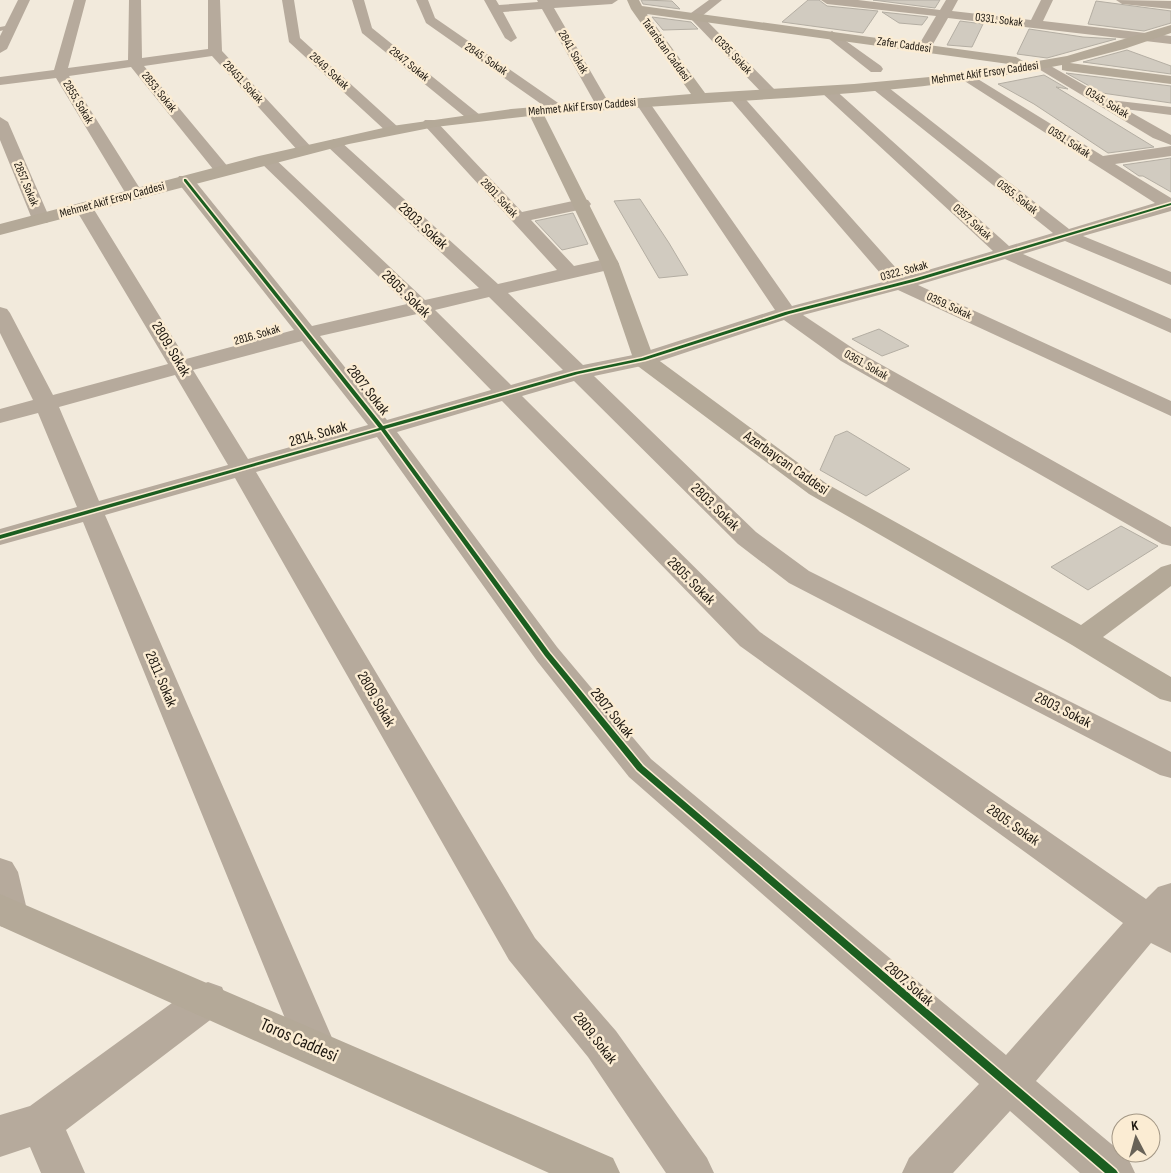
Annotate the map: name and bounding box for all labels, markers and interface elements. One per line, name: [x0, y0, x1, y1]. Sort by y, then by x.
street label: 0331. Sokak: [974, 10, 1024, 30]
street label: Tataristan Caddesi: [638, 16, 694, 84]
street label: 2841. Sokak: [554, 27, 592, 77]
street label: 0335. Sokak: [711, 32, 755, 78]
street label: Zafer Caddesi: [876, 34, 932, 56]
street label: 2845. Sokak: [462, 39, 511, 79]
street label: 2847. Sokak: [386, 43, 432, 85]
street label: 2849. Sokak: [306, 49, 352, 93]
street label: 28451. Sokak: [219, 58, 267, 107]
street label: Mehmet Akif Ersoy Caddesi: [930, 58, 1040, 88]
street label: 2853. Sokak: [138, 69, 180, 116]
street label: 2855. Sokak: [59, 78, 97, 127]
street label: 0345. Sokak: [1082, 84, 1132, 122]
street label: Mehmet Akif Ersoy Caddesi: [527, 95, 637, 119]
street label: 0351. Sokak: [1045, 123, 1093, 162]
street label: 2857. Sokak: [10, 160, 42, 209]
street label: 2801. Sokak: [477, 175, 521, 221]
street label: 0355. Sokak: [993, 176, 1041, 218]
street label: Mehmet Akif Ersoy Caddesi: [58, 179, 166, 221]
street label: 2803. Sokak: [394, 198, 452, 254]
street label: 0357. Sokak: [950, 201, 995, 244]
street label: 0322. Sokak: [879, 257, 930, 285]
street label: 2805. Sokak: [378, 266, 435, 322]
street label: 0359. Sokak: [924, 289, 974, 323]
street label: 2809. Sokak: [147, 318, 195, 380]
street label: 2816. Sokak: [232, 321, 282, 349]
street label: 0361. Sokak: [841, 346, 891, 384]
street label: 2807. Sokak: [342, 361, 394, 419]
street label: 2814. Sokak: [287, 417, 349, 451]
street label: Azerbaycan Caddesi: [739, 426, 832, 499]
street label: 2803. Sokak: [687, 479, 744, 535]
street label: 2805. Sokak: [663, 553, 719, 609]
street label: 2811. Sokak: [141, 648, 181, 710]
street label: 2809. Sokak: [353, 668, 400, 730]
street label: 2807. Sokak: [586, 684, 638, 742]
street label: 2803. Sokak: [1032, 688, 1095, 732]
street label: 2805. Sokak: [983, 800, 1043, 850]
street label: 2807. Sokak: [880, 957, 938, 1011]
street label: 2809. Sokak: [569, 1008, 621, 1068]
street label: Toros Caddesi: [257, 1014, 341, 1066]
north arrow: [1111, 1113, 1161, 1163]
text: K: [1130, 1117, 1139, 1134]

